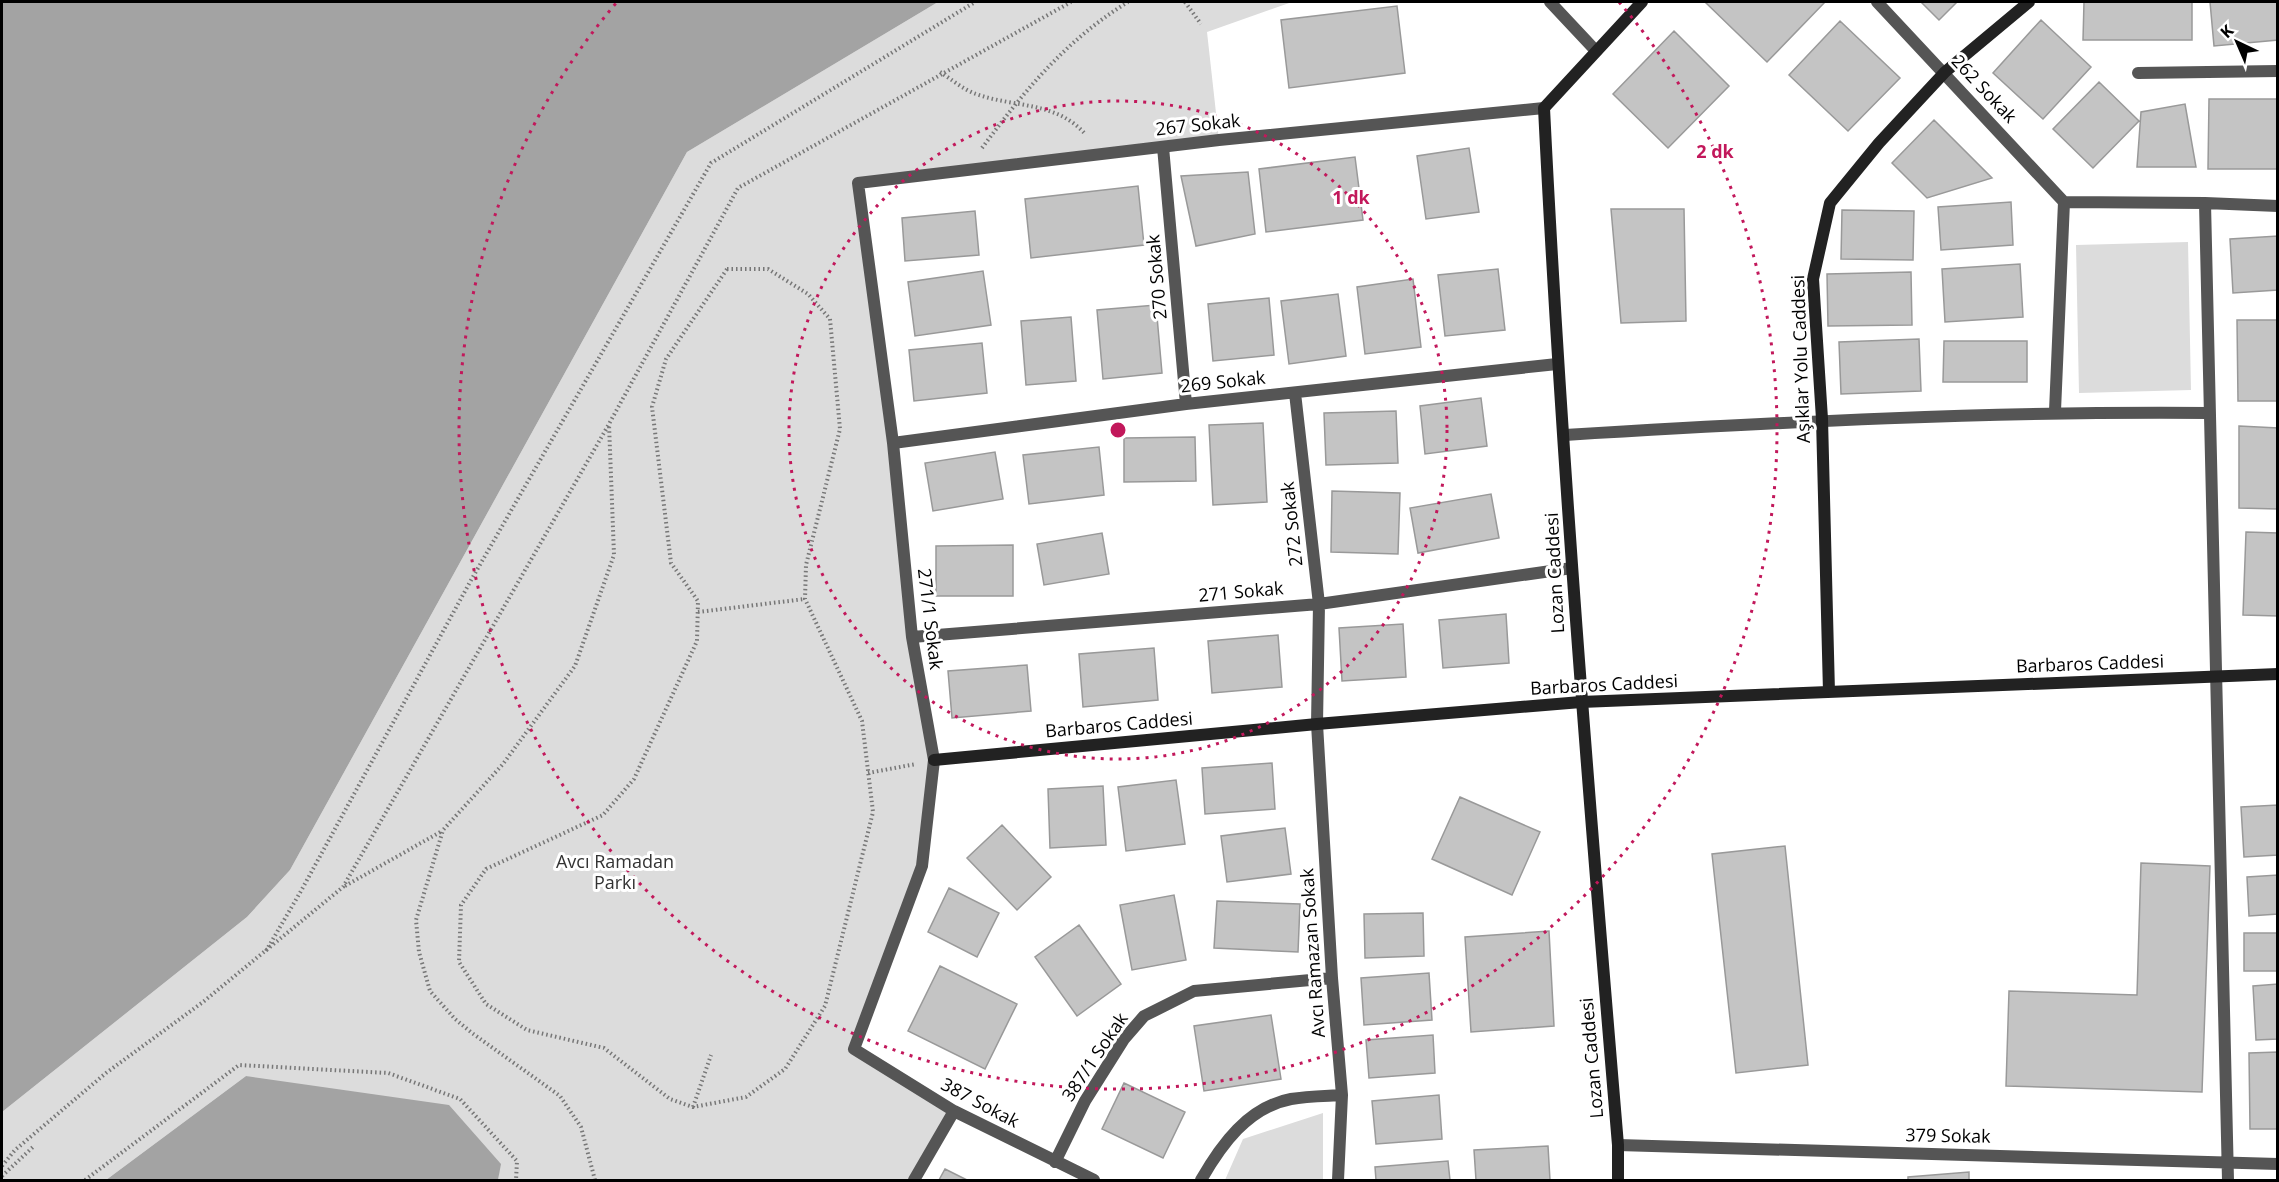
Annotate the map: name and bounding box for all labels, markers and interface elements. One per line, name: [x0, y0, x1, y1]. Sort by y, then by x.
north arrow: [2207, 12, 2267, 72]
text: K: [2215, 19, 2238, 43]
street label: 262 Sokak: [1947, 49, 2023, 128]
street label: 267 Sokak: [1154, 108, 1242, 140]
text: 2 dk: [1696, 139, 1735, 163]
text: 1 dk: [1332, 185, 1371, 209]
street label: 270 Sokak: [1140, 233, 1172, 321]
street label: Aşıklar Yolu Caddesi: [1785, 275, 1815, 444]
street label: 269 Sokak: [1179, 365, 1267, 397]
centre of rings: [1108, 420, 1128, 440]
street label: 272 Sokak: [1275, 480, 1307, 568]
street label: Lozan Caddesi: [1539, 512, 1569, 634]
street label: 271/1 Sokak: [913, 567, 949, 672]
street label: 271 Sokak: [1197, 575, 1285, 607]
street label: Barbaros Caddesi: [2016, 648, 2164, 678]
street label: Barbaros Caddesi: [1529, 668, 1678, 700]
street label: Barbaros Caddesi: [1044, 706, 1194, 742]
park label: Avcı Ramadan Parkı: [556, 849, 674, 894]
street label: Avcı Ramazan Sokak: [1294, 867, 1330, 1039]
street label: Lozan Caddesi: [1574, 997, 1608, 1119]
street label: 387/1 Sokak: [1056, 1007, 1133, 1105]
street label: 387 Sokak: [937, 1072, 1024, 1133]
street label: 379 Sokak: [1905, 1122, 1991, 1148]

